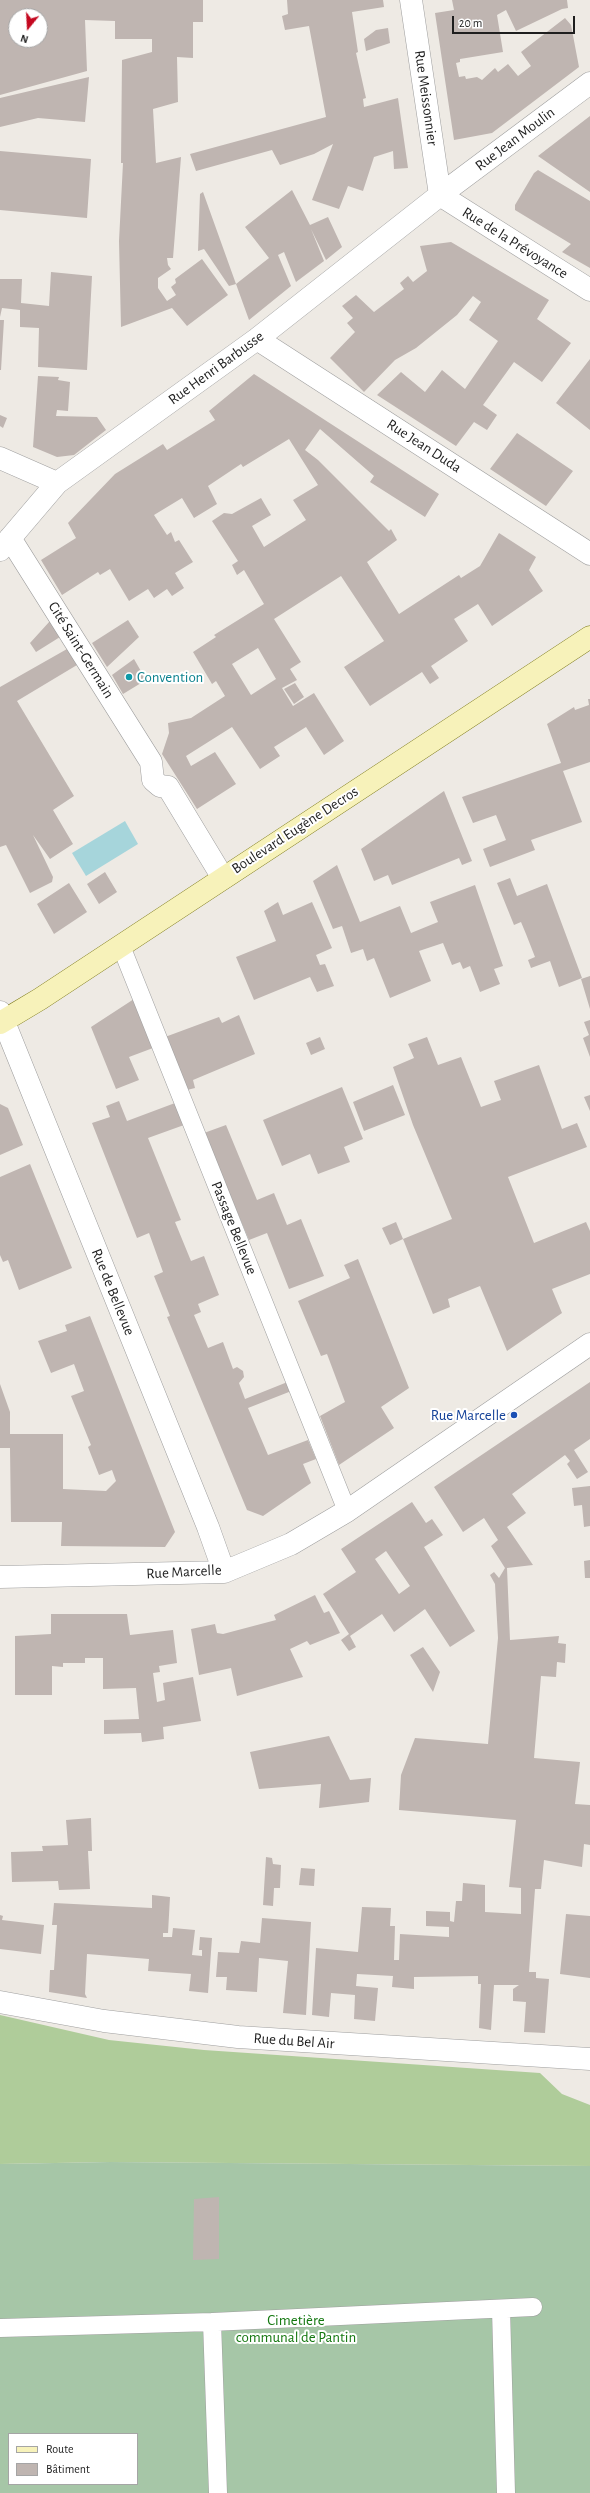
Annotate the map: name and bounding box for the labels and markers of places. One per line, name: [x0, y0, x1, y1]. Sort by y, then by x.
place label: Convention: [137, 668, 203, 686]
marker: Convention: [124, 672, 134, 682]
place label: Rue Marcelle: [431, 1406, 506, 1424]
marker: Rue Marcelle: [509, 1410, 519, 1420]

